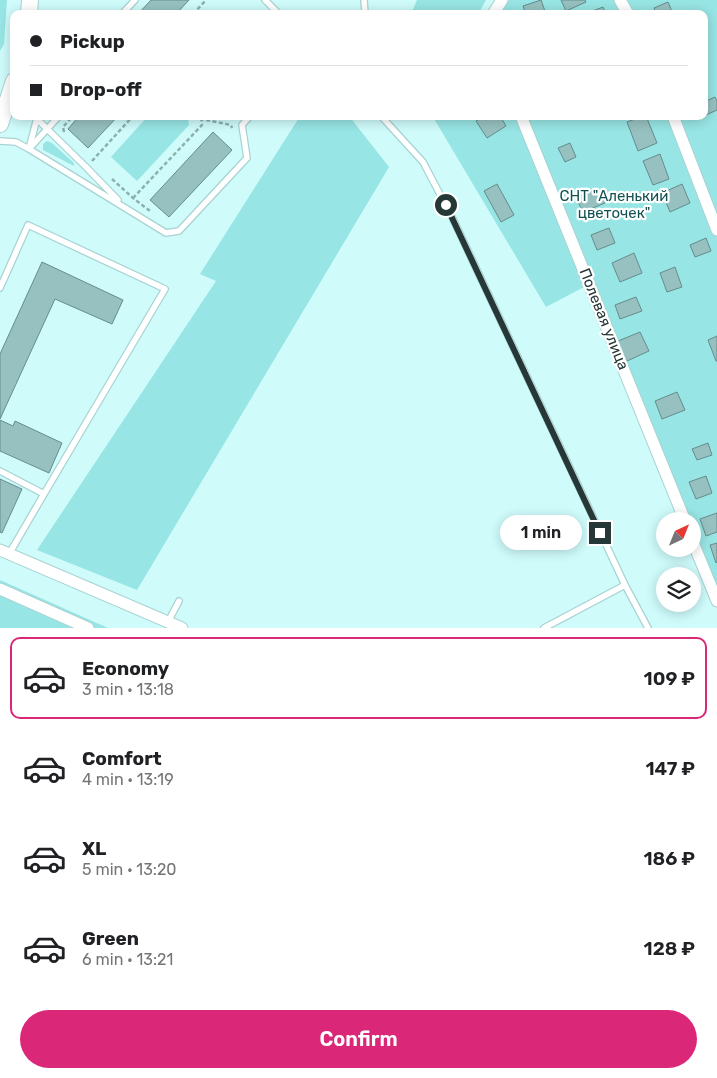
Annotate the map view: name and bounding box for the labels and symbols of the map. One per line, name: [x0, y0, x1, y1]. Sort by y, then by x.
park label: СНТ "Аленький цветочек": [560, 187, 668, 222]
route start: [435, 194, 457, 216]
street label: Полевая улица: [575, 266, 633, 372]
north arrow: [656, 512, 701, 558]
callout: 1 min: [500, 516, 582, 550]
route end: [589, 522, 611, 544]

